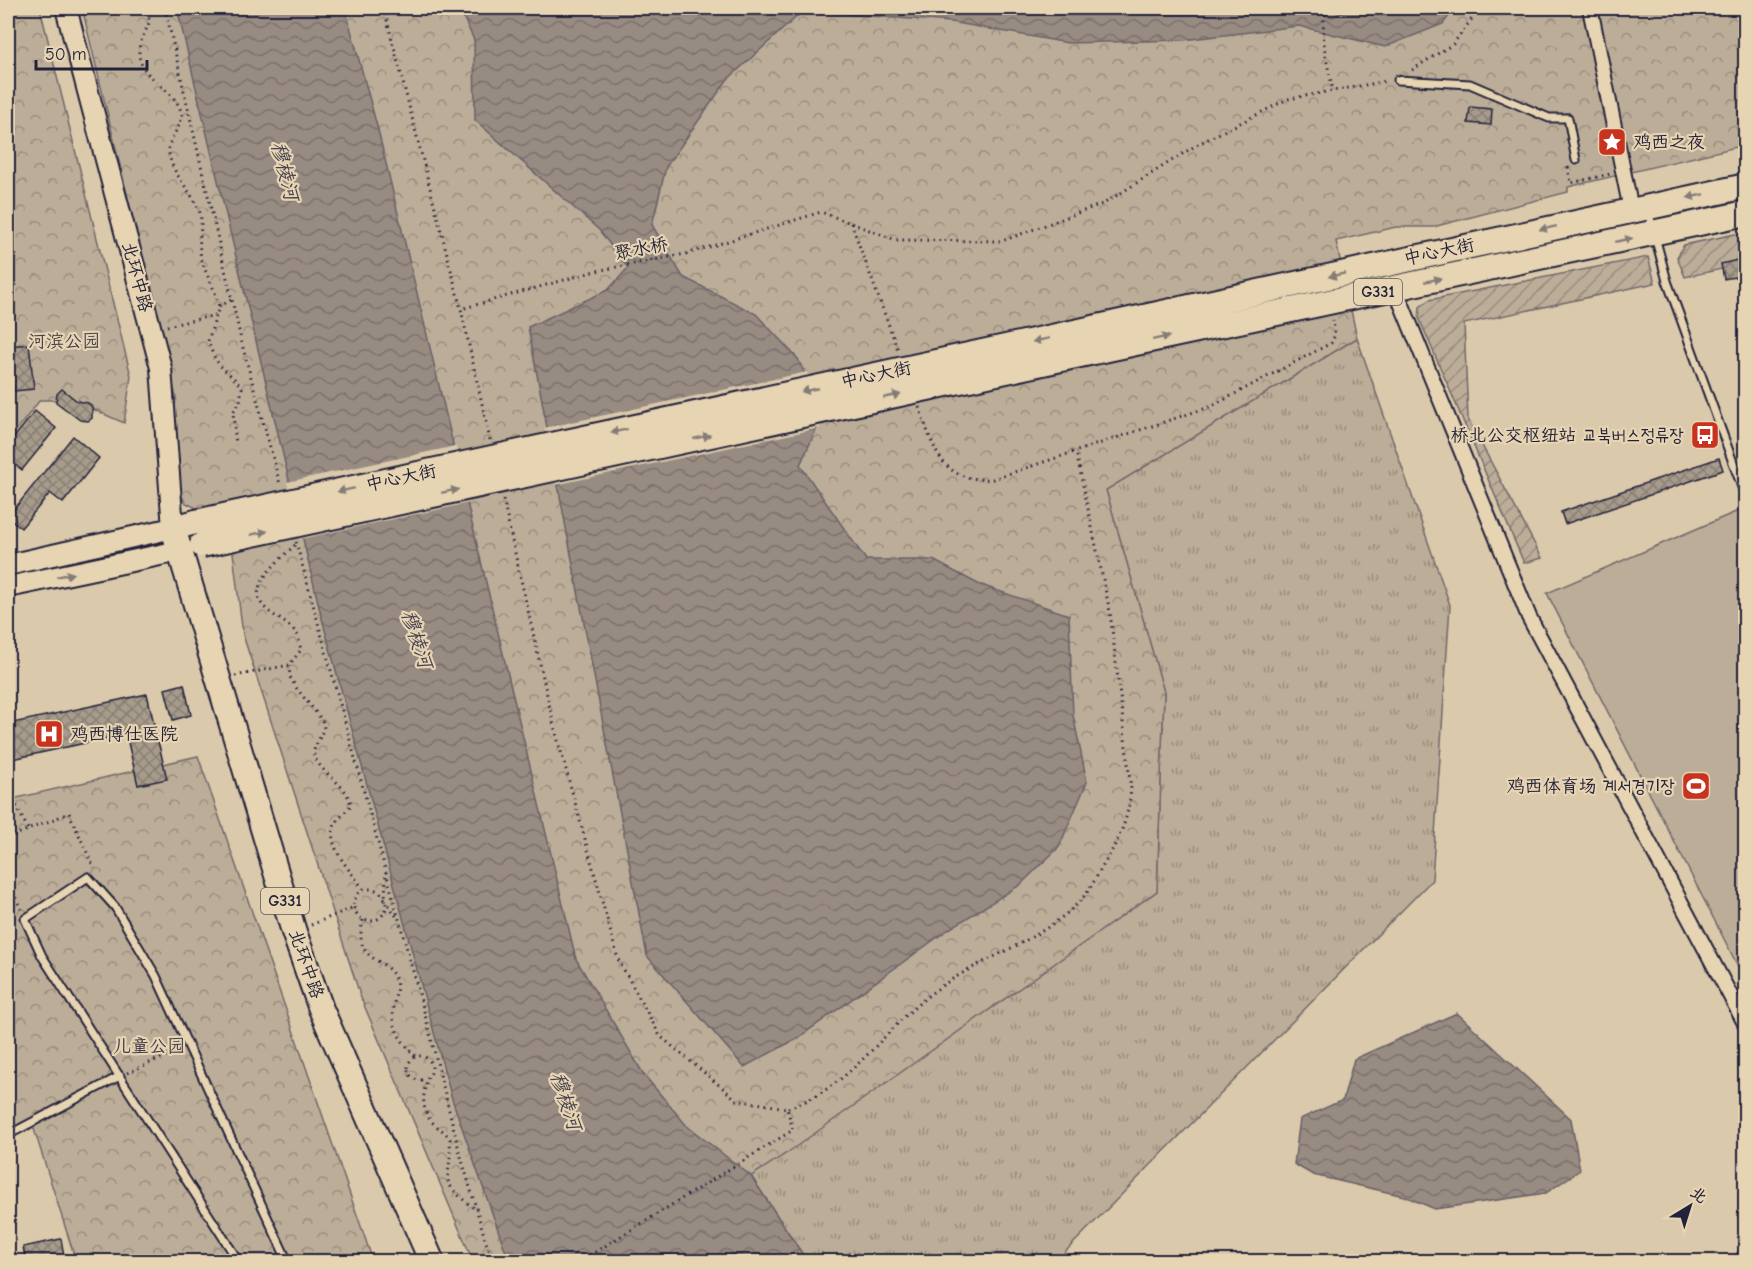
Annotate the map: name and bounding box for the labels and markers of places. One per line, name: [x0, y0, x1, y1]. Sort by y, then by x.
place icon: 鸡西之夜: [1596, 126, 1628, 158]
place label: 鸡西之夜: [1633, 132, 1705, 153]
bus stop icon: 桥北公交枢纽站 교북버스정류장: [1689, 419, 1721, 451]
place label: 桥北公交枢纽站 교북버스정류장: [1451, 425, 1684, 446]
hospital icon: 鸡西博仕医院: [33, 718, 65, 750]
place label: 鸡西博仕医院: [70, 724, 178, 745]
sports icon: 鸡西体育场 계서경기장: [1680, 770, 1712, 802]
place label: 鸡西体育场 계서경기장: [1507, 776, 1675, 797]

